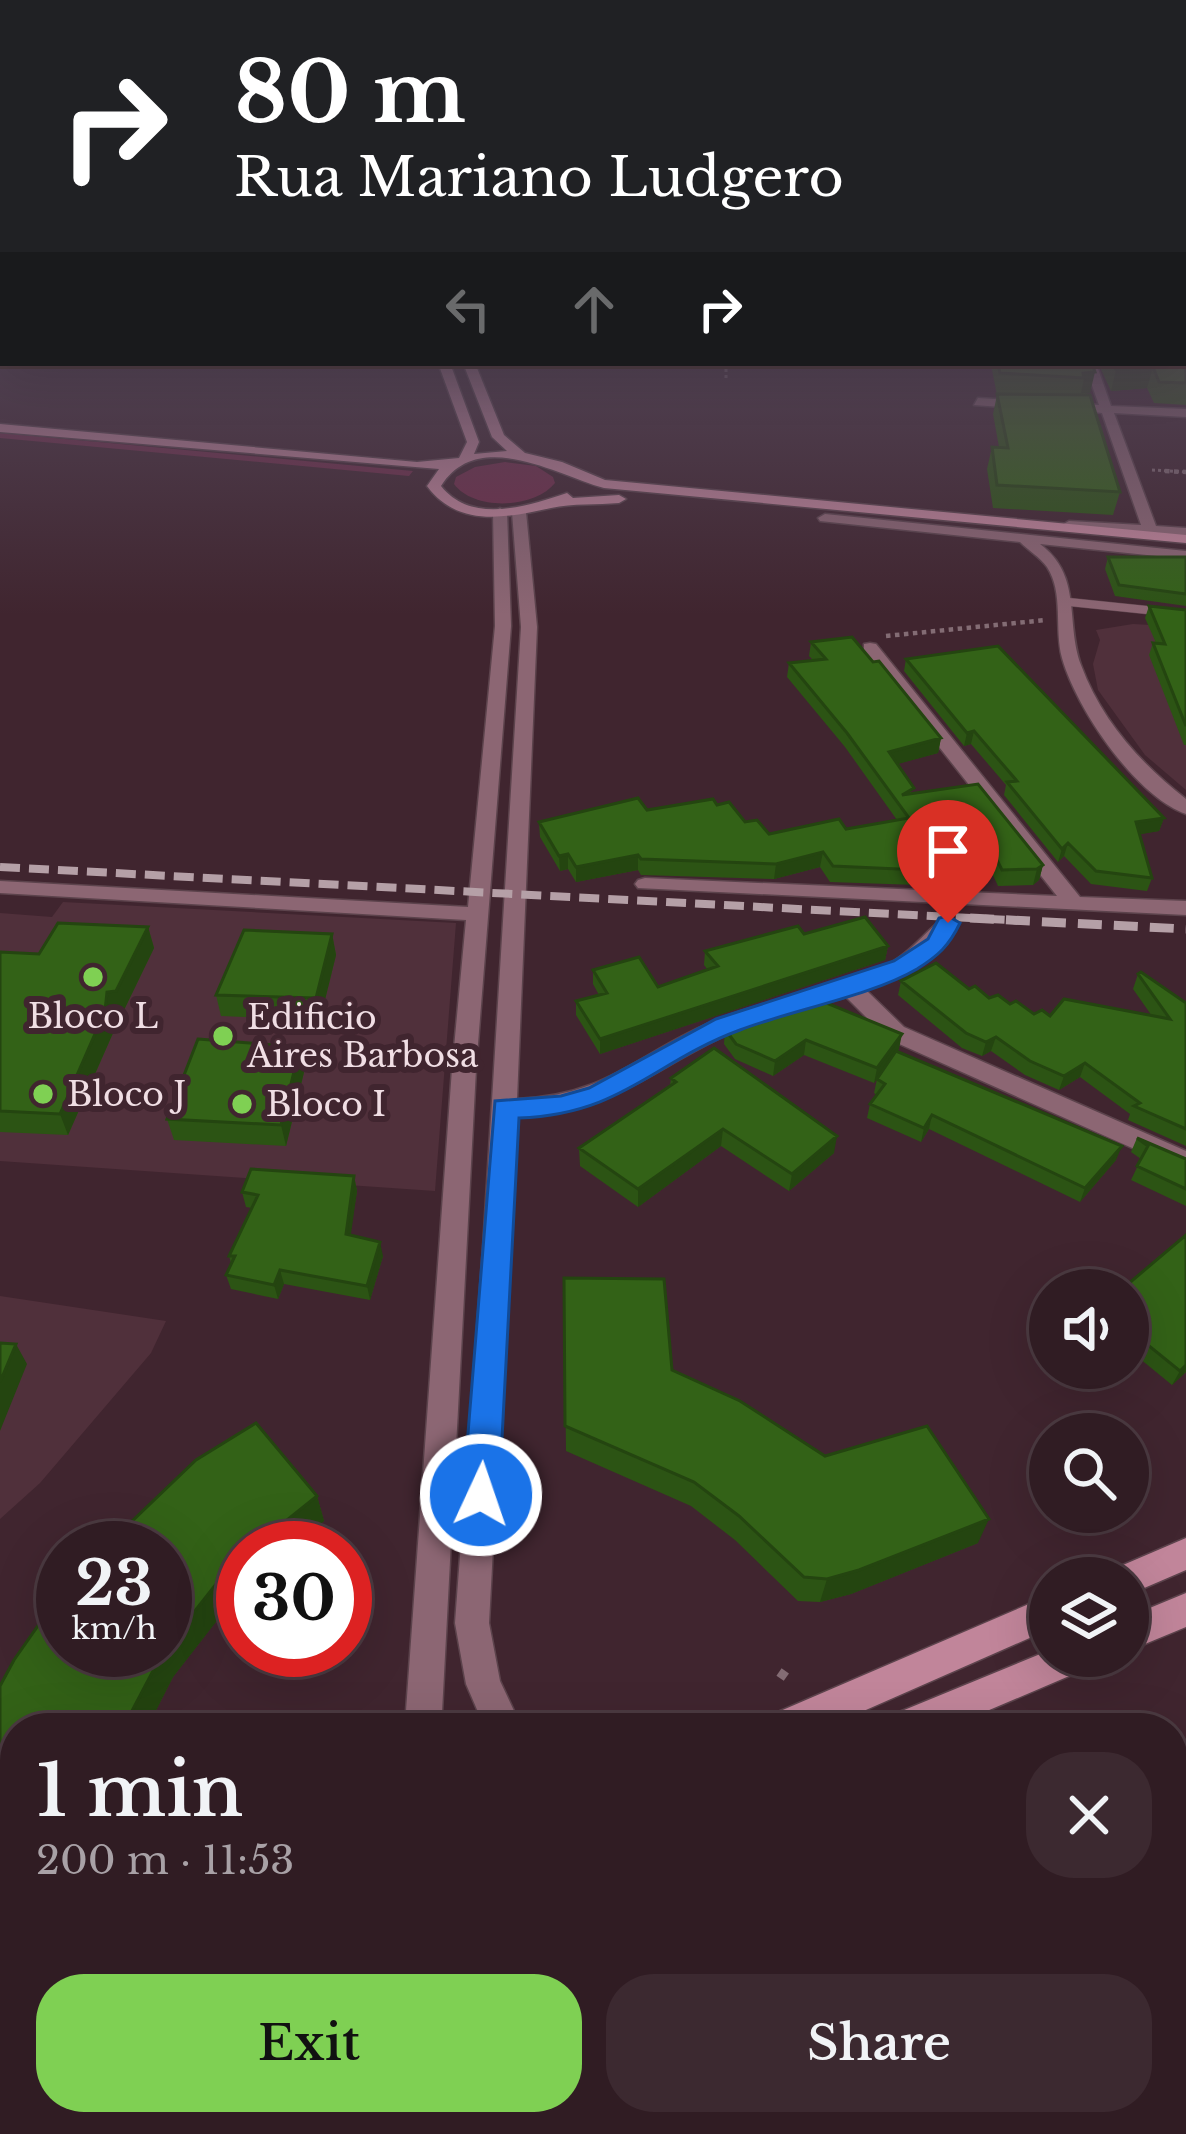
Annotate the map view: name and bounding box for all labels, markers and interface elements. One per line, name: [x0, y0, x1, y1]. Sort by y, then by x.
text: 80 m: [234, 41, 466, 145]
icon: right: [36, 48, 192, 204]
text: Rua Mariano Ludgero: [234, 144, 844, 211]
icon: left: [435, 276, 501, 342]
icon: ahead: [561, 276, 627, 342]
icon: right: [687, 276, 753, 342]
pin: [897, 800, 999, 923]
icon: arrive: [915, 818, 981, 884]
marker: Bloco L: [80, 964, 106, 990]
place label: Bloco L: [28, 996, 158, 1037]
place label: Edificio Aires Barbosa: [246, 997, 479, 1076]
marker: Edificio Aires Barbosa: [210, 1023, 236, 1049]
place label: Bloco J: [67, 1074, 186, 1115]
marker: Bloco J: [30, 1081, 56, 1107]
place label: Bloco I: [266, 1084, 386, 1125]
marker: Bloco I: [229, 1091, 255, 1117]
map controls: [1029, 1269, 1149, 1677]
button: sound: [1029, 1269, 1149, 1389]
button: search: [1029, 1413, 1149, 1533]
position arrow: [418, 1432, 544, 1558]
speed limit sign: 30: [216, 1521, 372, 1677]
text: 23: [75, 1547, 153, 1621]
button: layers: [1029, 1557, 1149, 1677]
text: km/h: [71, 1610, 157, 1647]
text: 1 min: [36, 1746, 243, 1835]
button: close: [1026, 1752, 1152, 1878]
text: 200 m · 11:53: [36, 1836, 294, 1885]
button: Exit: [36, 1974, 582, 2112]
button: Share: [606, 1974, 1152, 2112]

